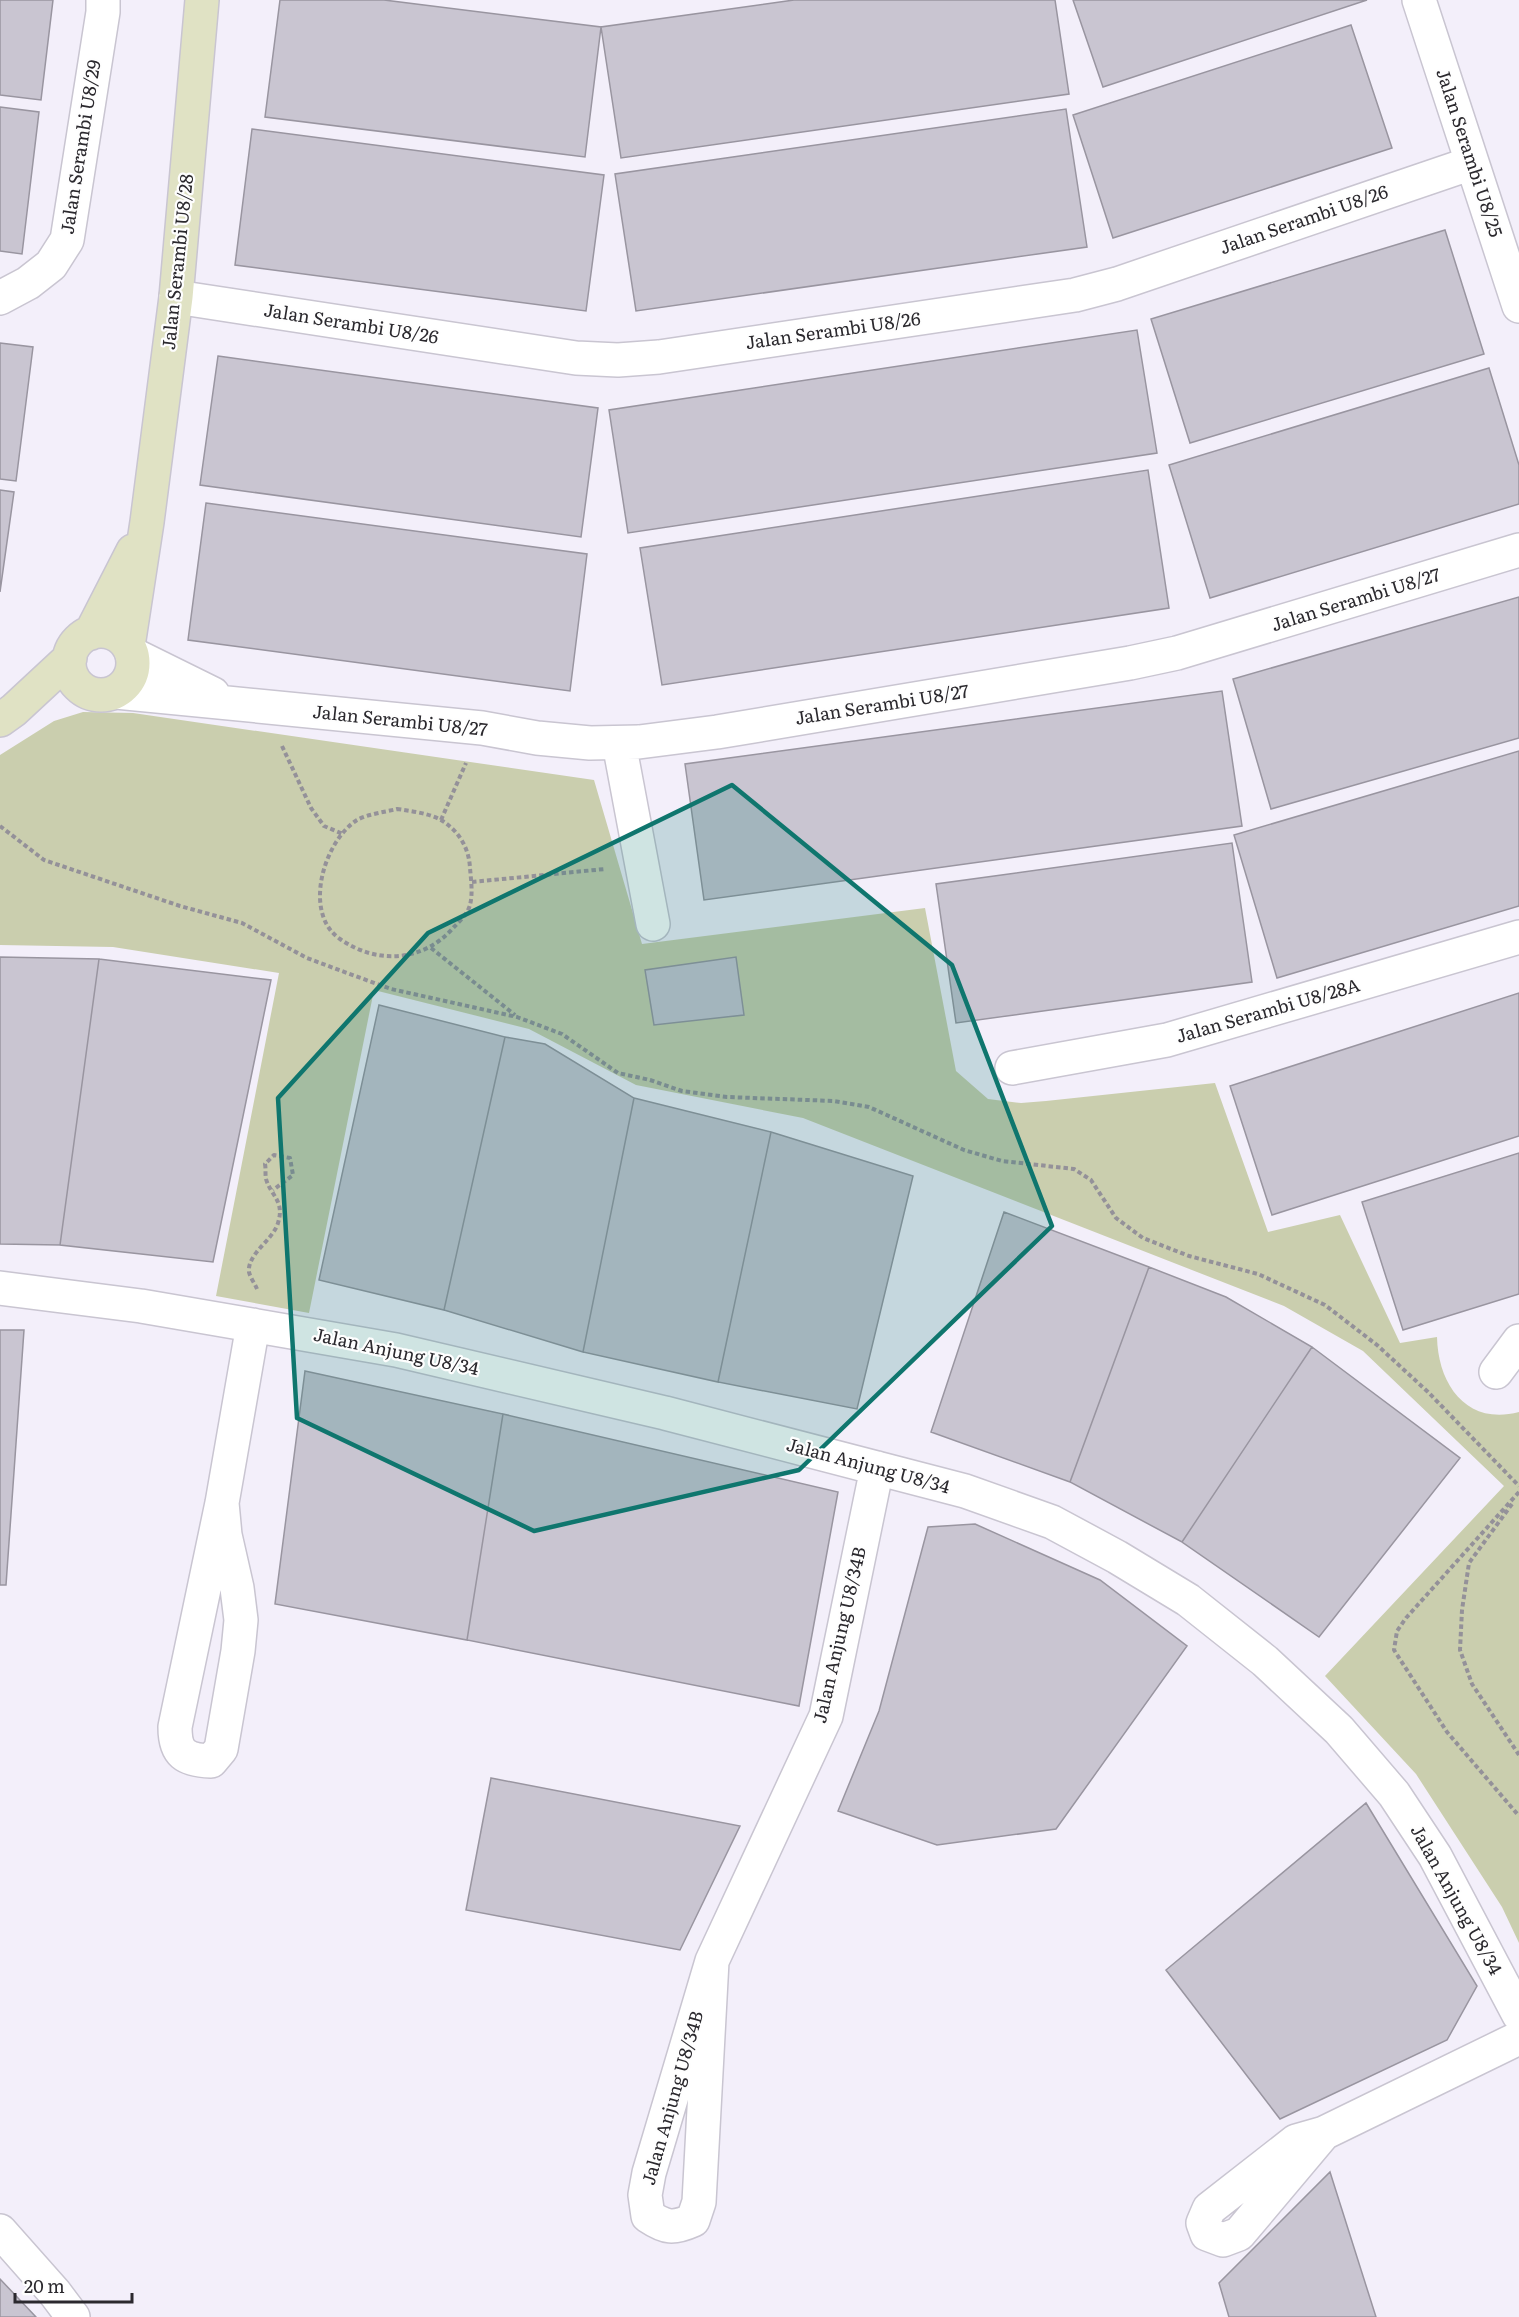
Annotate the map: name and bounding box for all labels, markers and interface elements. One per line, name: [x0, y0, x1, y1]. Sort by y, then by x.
street label: Jalan Serambi U8/29: [52, 58, 107, 236]
street label: Jalan Serambi U8/25: [1430, 65, 1510, 240]
street label: Jalan Serambi U8/28: [154, 172, 199, 351]
street label: Jalan Serambi U8/26: [1216, 177, 1392, 260]
street label: Jalan Serambi U8/26: [262, 295, 441, 350]
street label: Jalan Serambi U8/26: [744, 304, 922, 355]
street label: Jalan Serambi U8/27: [1268, 560, 1444, 637]
street label: Jalan Serambi U8/27: [793, 676, 971, 731]
street label: Jalan Serambi U8/27: [311, 697, 489, 742]
street label: Jalan Serambi U8/28A: [1173, 970, 1363, 1049]
street label: Jalan Anjung U8/34: [311, 1320, 482, 1381]
street label: Jalan Anjung U8/34: [784, 1430, 953, 1499]
street label: Jalan Anjung U8/34B: [805, 1544, 872, 1726]
street label: Jalan Anjung U8/34: [1405, 1819, 1510, 1980]
street label: Jalan Anjung U8/34B: [634, 2007, 709, 2188]
scale bar: [15, 2266, 132, 2304]
text: 20 m: [24, 2272, 65, 2299]

